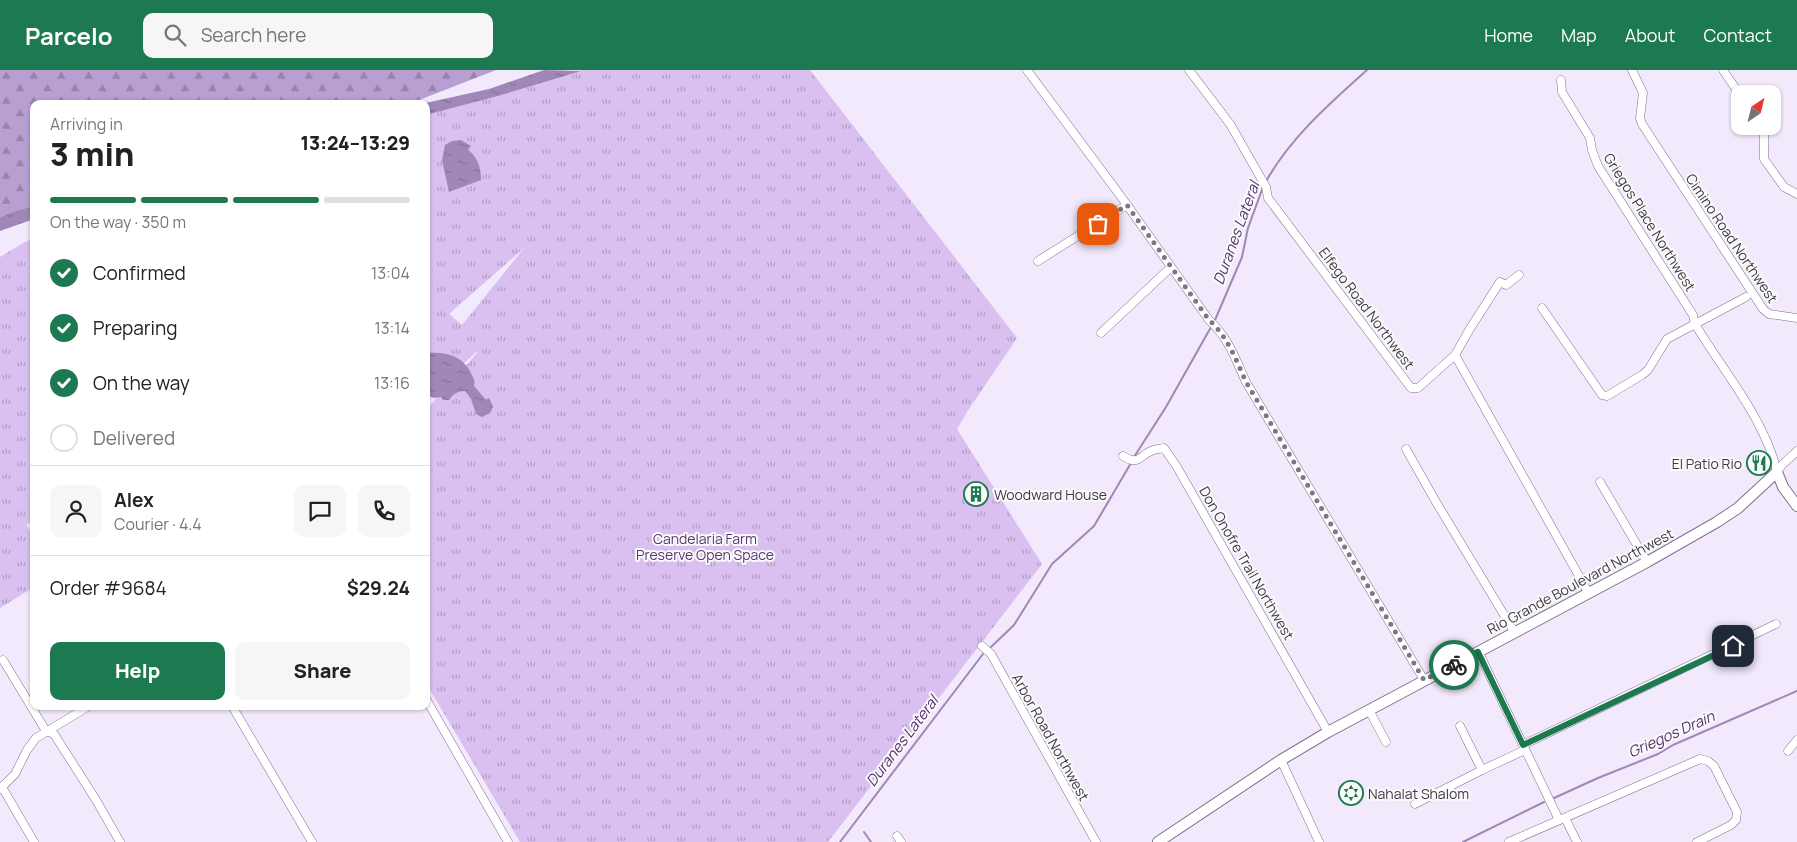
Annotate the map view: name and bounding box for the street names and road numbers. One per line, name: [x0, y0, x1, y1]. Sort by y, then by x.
street label: Griegos Place Northwest: [1600, 149, 1701, 295]
street label: Cimino Road Northwest: [1682, 170, 1783, 307]
street label: Elfego Road Northwest: [1315, 243, 1419, 373]
street label: Don Onofre Trail Northwest: [1195, 483, 1299, 644]
street label: Rio Grande Boulevard Northwest: [1484, 524, 1677, 638]
street label: Arbor Road Northwest: [1008, 670, 1094, 804]

